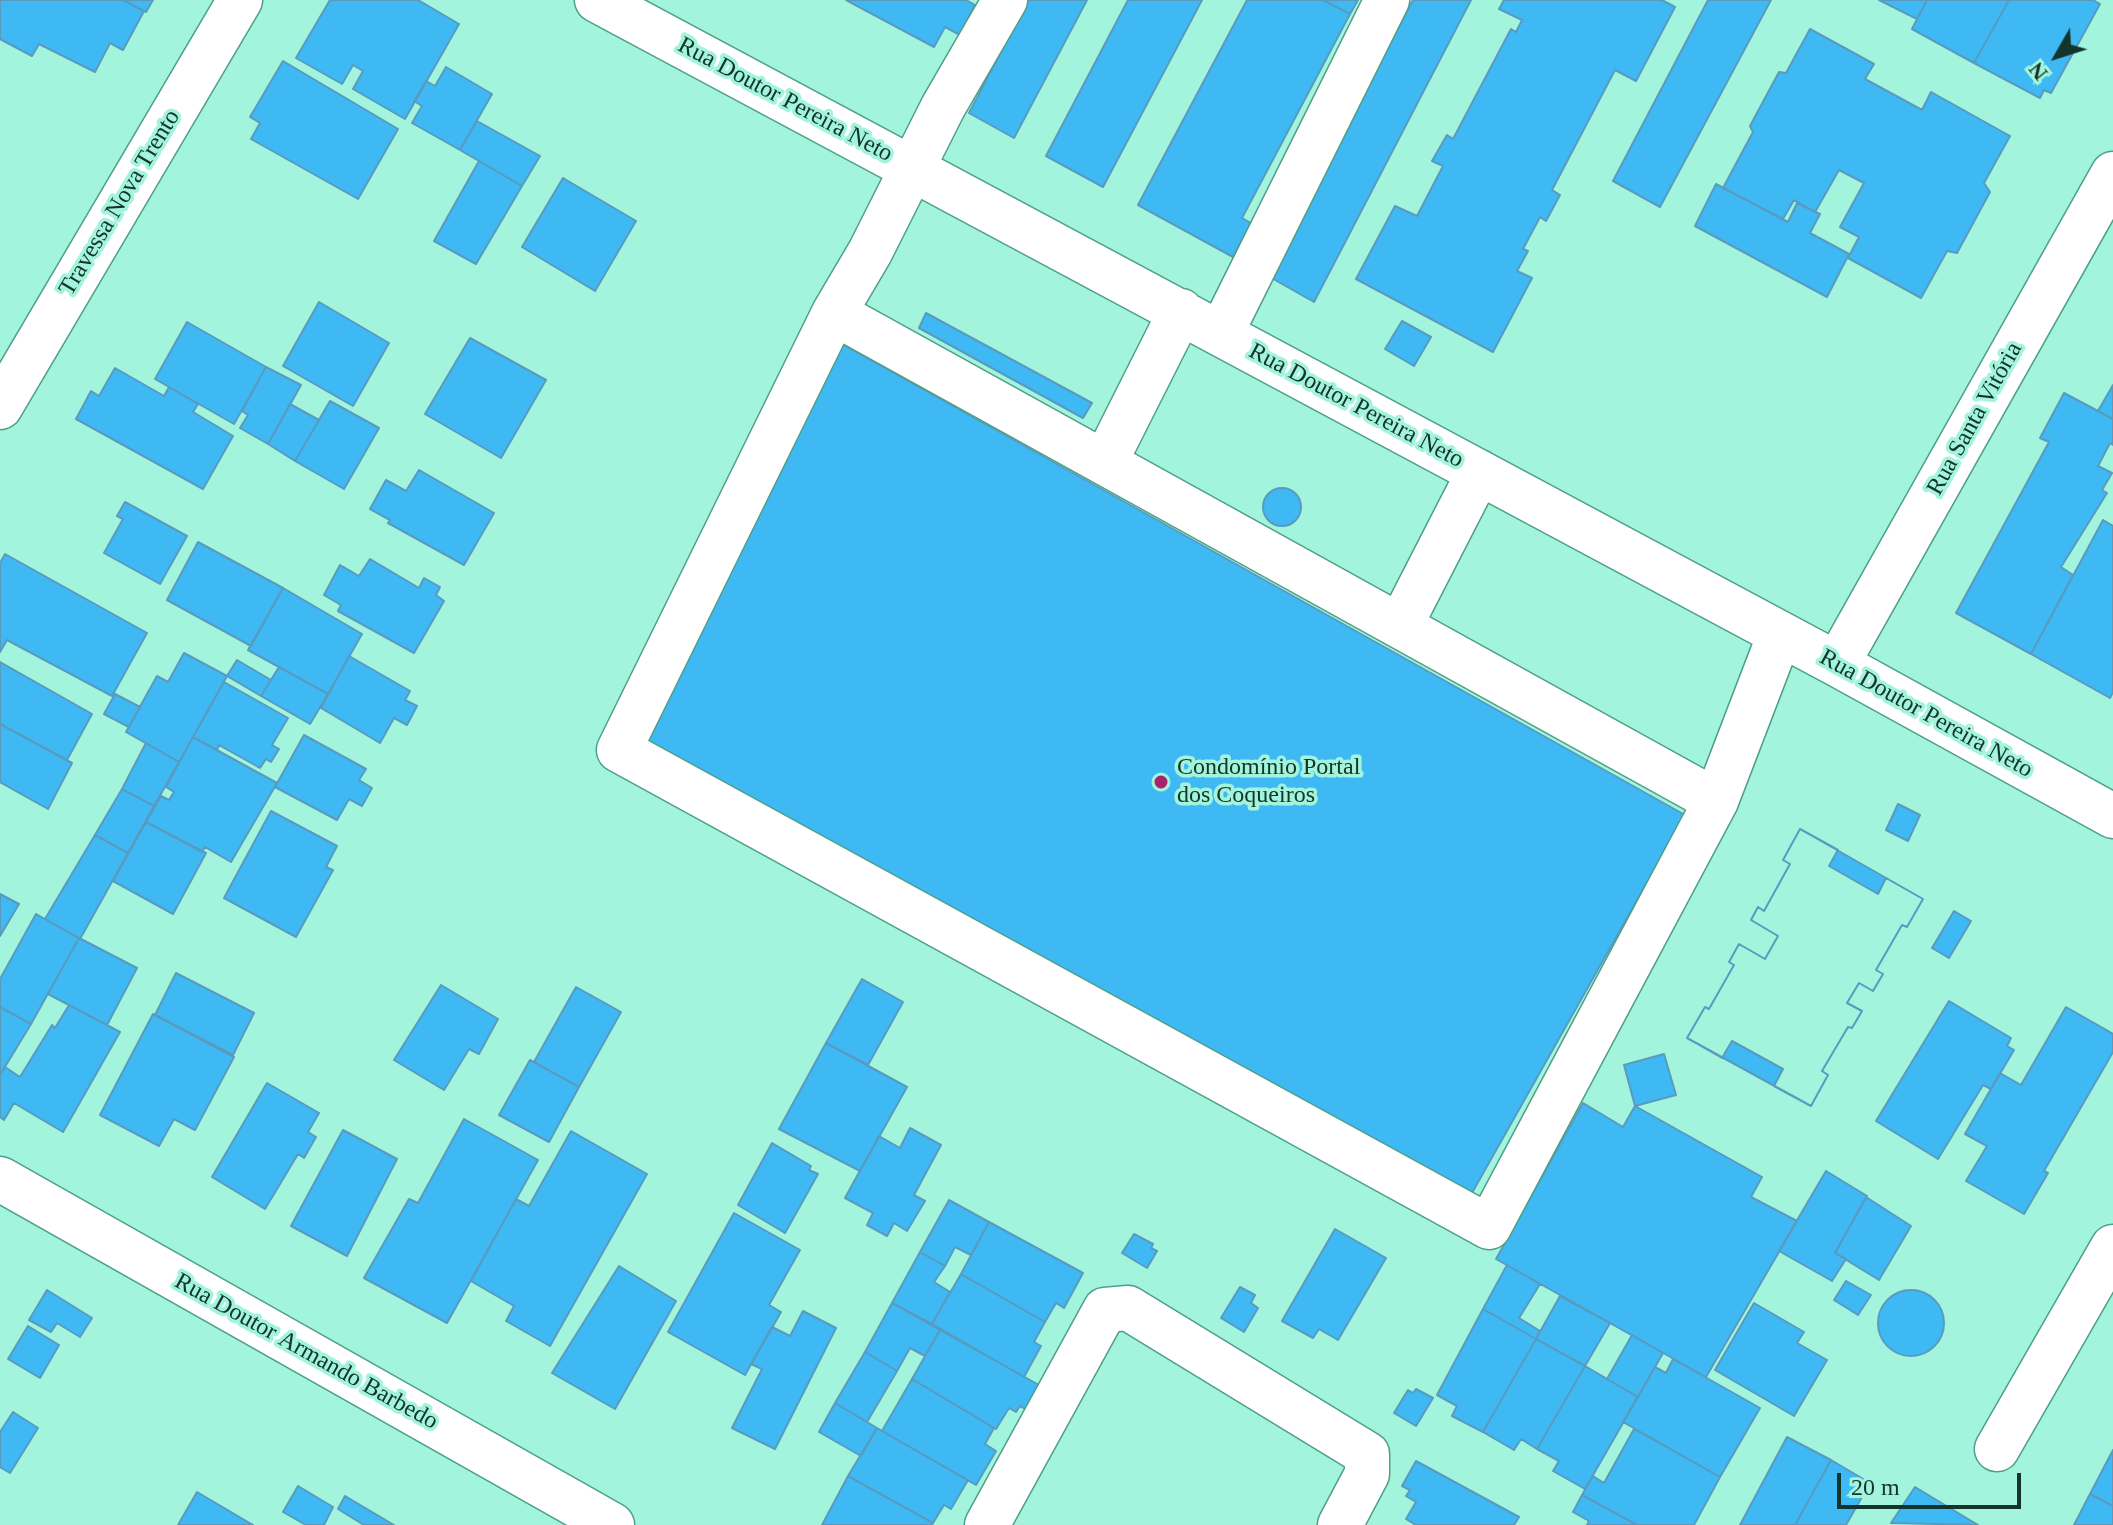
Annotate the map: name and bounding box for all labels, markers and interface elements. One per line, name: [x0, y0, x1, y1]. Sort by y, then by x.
north arrow: [2017, 16, 2097, 96]
street label: Rua Doutor Pereira Neto: [673, 31, 897, 169]
text: N: [2023, 57, 2053, 85]
street label: Travessa Nova Trento: [53, 105, 187, 301]
street label: Rua Doutor Pereira Neto: [1244, 337, 1468, 475]
street label: Rua Santa Vitória: [1921, 337, 2029, 501]
street label: Rua Doutor Pereira Neto: [1814, 643, 2038, 785]
place label: Condomínio Portal dos Coqueiros: [1177, 754, 1360, 810]
marker: Condomínio Portal dos Coqueiros: [1152, 773, 1170, 791]
street label: Rua Doutor Armando Barbedo: [169, 1268, 443, 1436]
scale bar: [1841, 1457, 2025, 1507]
text: 20 m: [1851, 1474, 1900, 1500]

